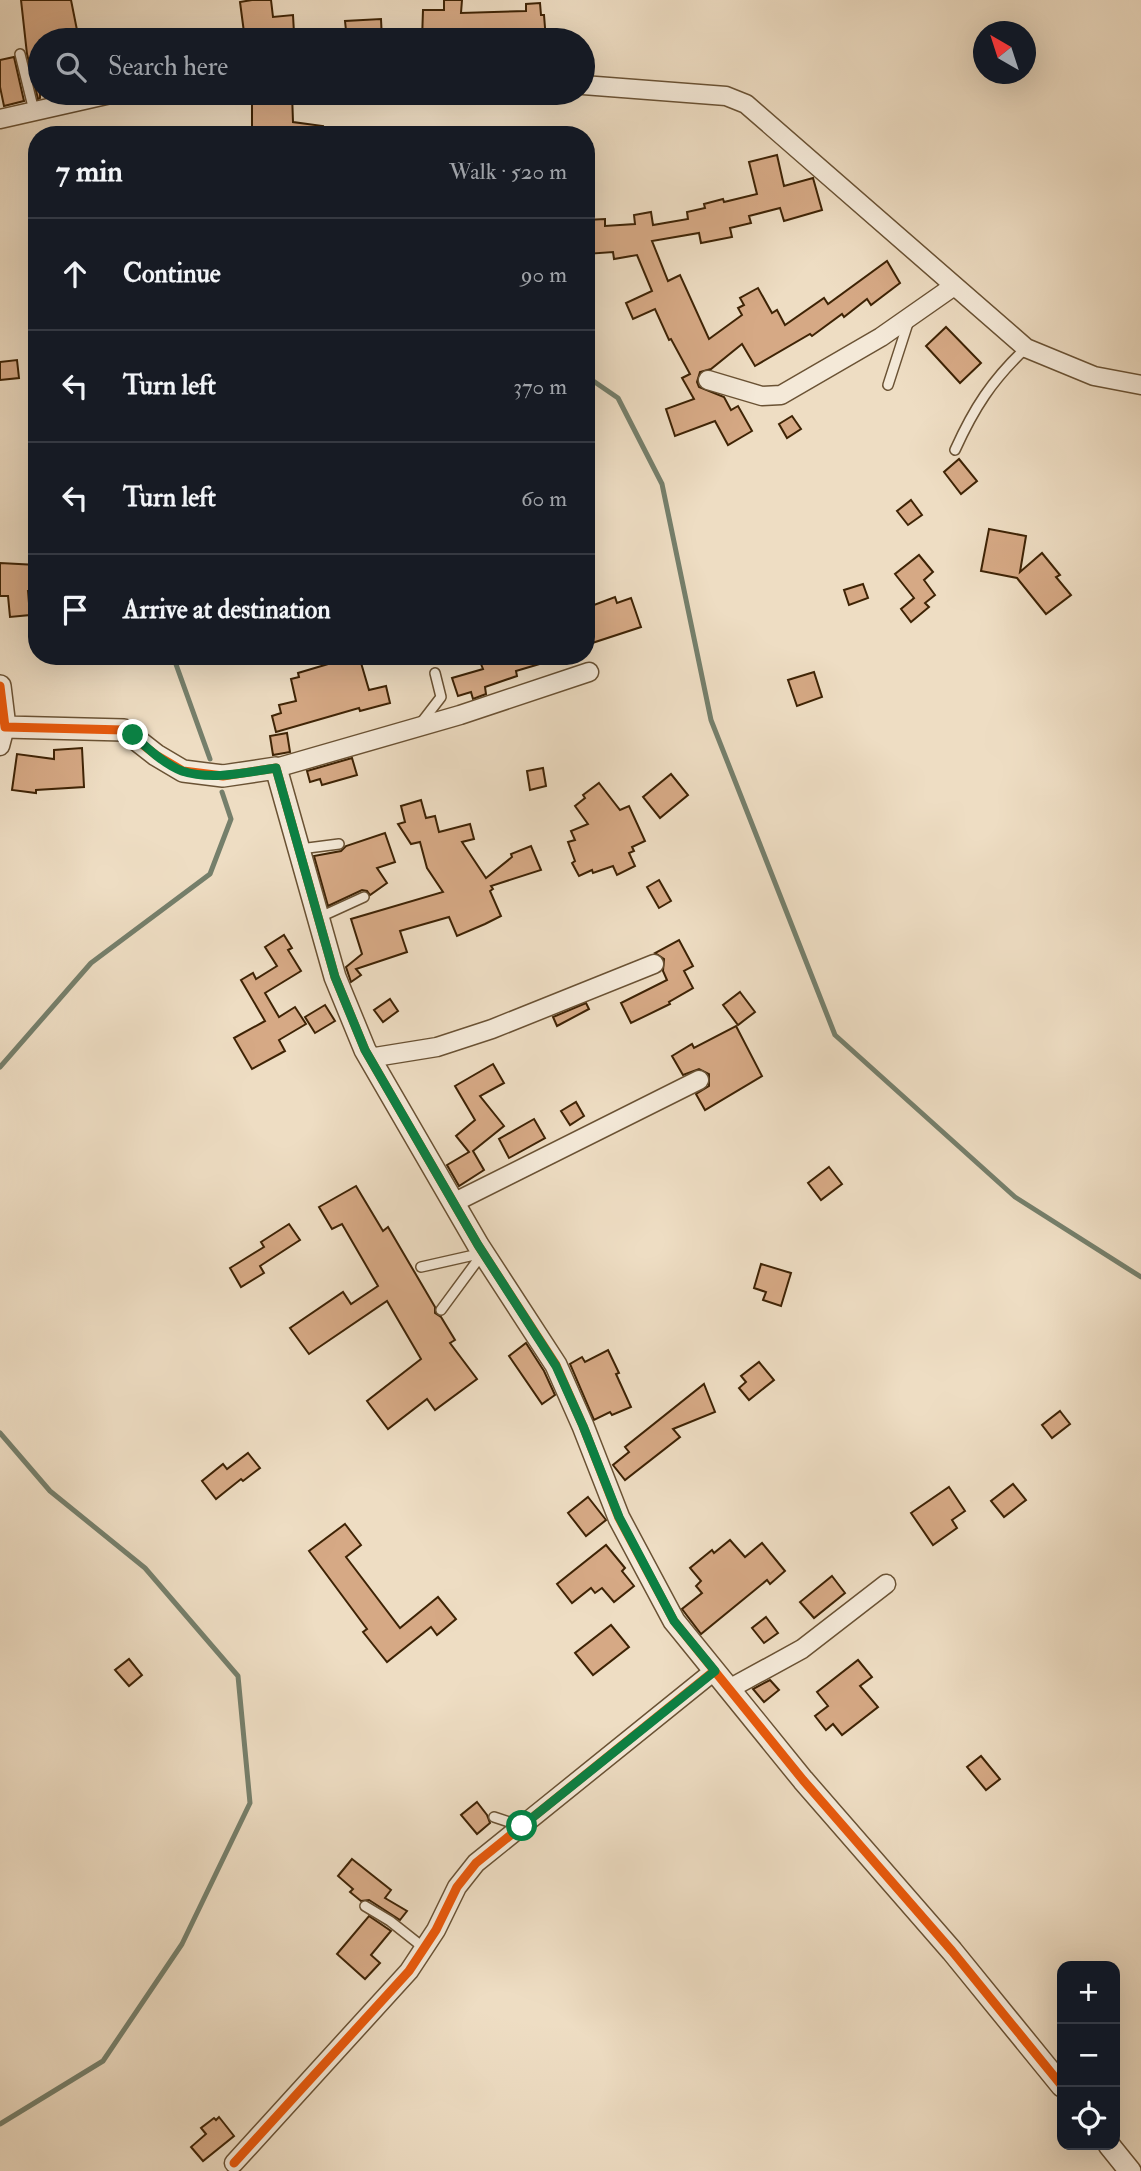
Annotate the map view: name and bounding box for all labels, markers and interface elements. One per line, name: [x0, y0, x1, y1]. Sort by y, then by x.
north arrow: [973, 21, 1036, 84]
search box: [28, 28, 595, 105]
icon: search: [52, 48, 90, 86]
text: Search here: [108, 51, 228, 83]
text: 7 min: [56, 153, 123, 190]
text: Walk · 520 m: [449, 157, 567, 186]
icon: ahead: [56, 255, 94, 293]
text: Continue: [123, 258, 221, 290]
text: 90 m: [521, 260, 567, 289]
icon: left: [56, 367, 94, 405]
text: Turn left: [123, 370, 216, 402]
text: 370 m: [513, 372, 567, 401]
icon: left: [56, 479, 94, 517]
text: Turn left: [123, 482, 216, 514]
text: 60 m: [521, 484, 567, 513]
icon: arrive: [56, 591, 94, 629]
text: Arrive at destination: [123, 594, 331, 626]
route end: [117, 719, 148, 750]
route start: [506, 1810, 537, 1841]
map controls: [1057, 1961, 1120, 2150]
button: +: [1057, 1961, 1120, 2024]
button: −: [1057, 2024, 1120, 2087]
button: locate: [1057, 2087, 1120, 2150]

